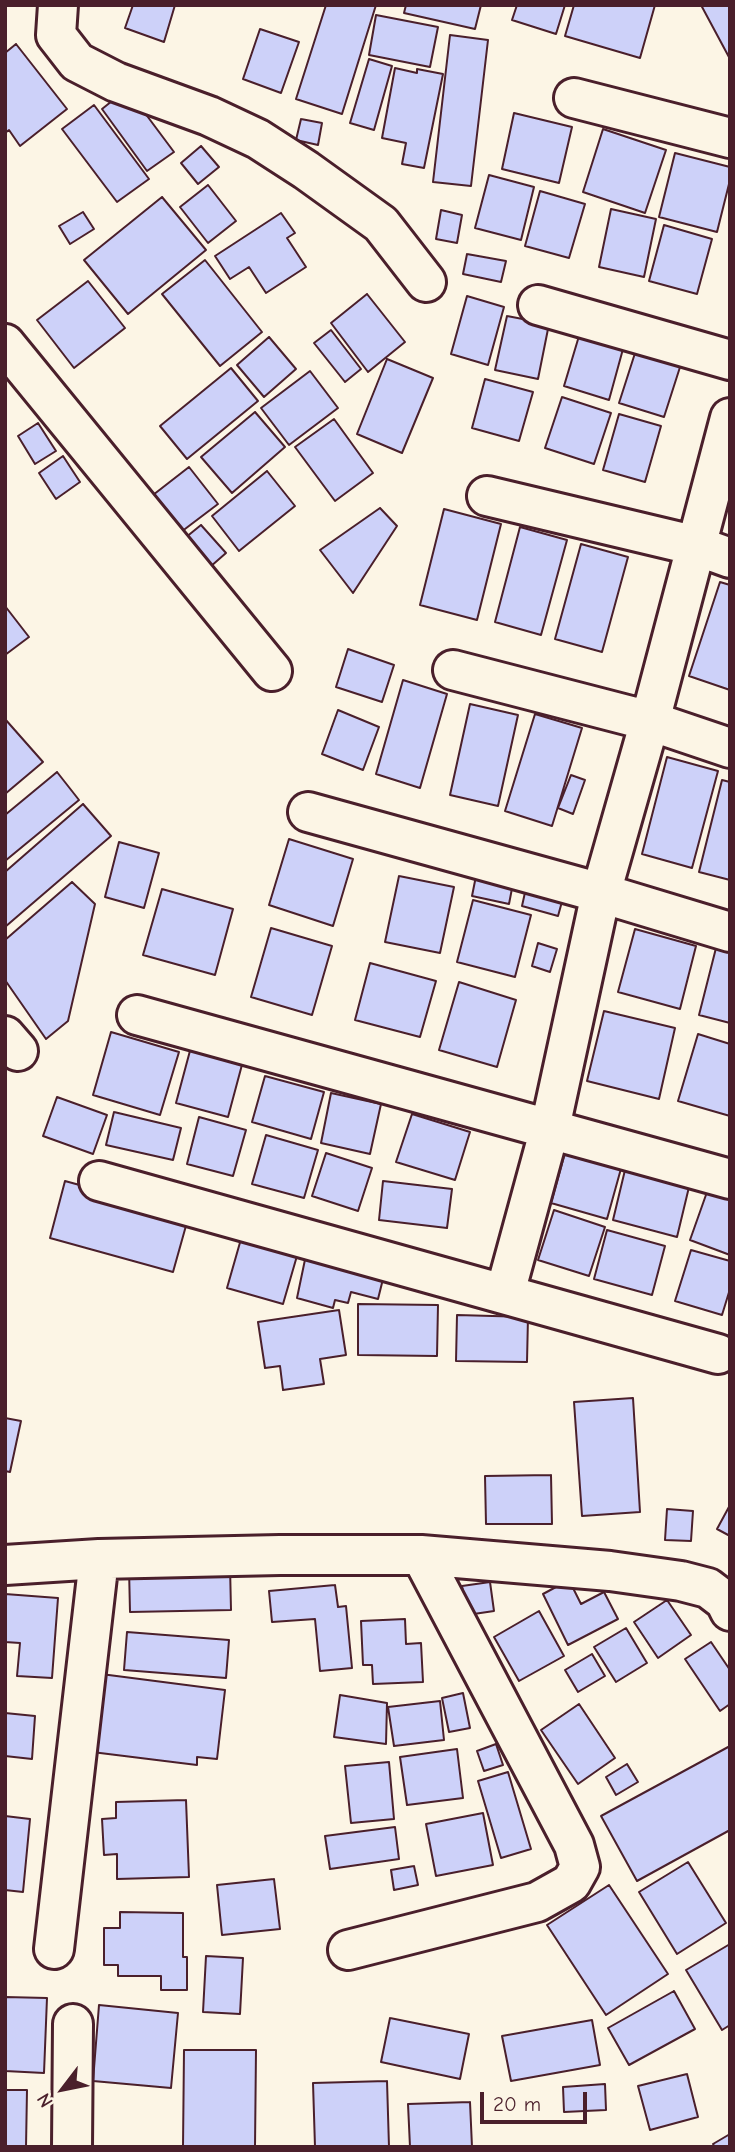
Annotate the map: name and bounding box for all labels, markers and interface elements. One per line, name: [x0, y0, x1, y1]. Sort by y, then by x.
north arrow: [28, 2054, 98, 2124]
scale bar: [483, 2078, 590, 2122]
text: N: [33, 2089, 58, 2111]
text: 20 m: [493, 2092, 541, 2116]

